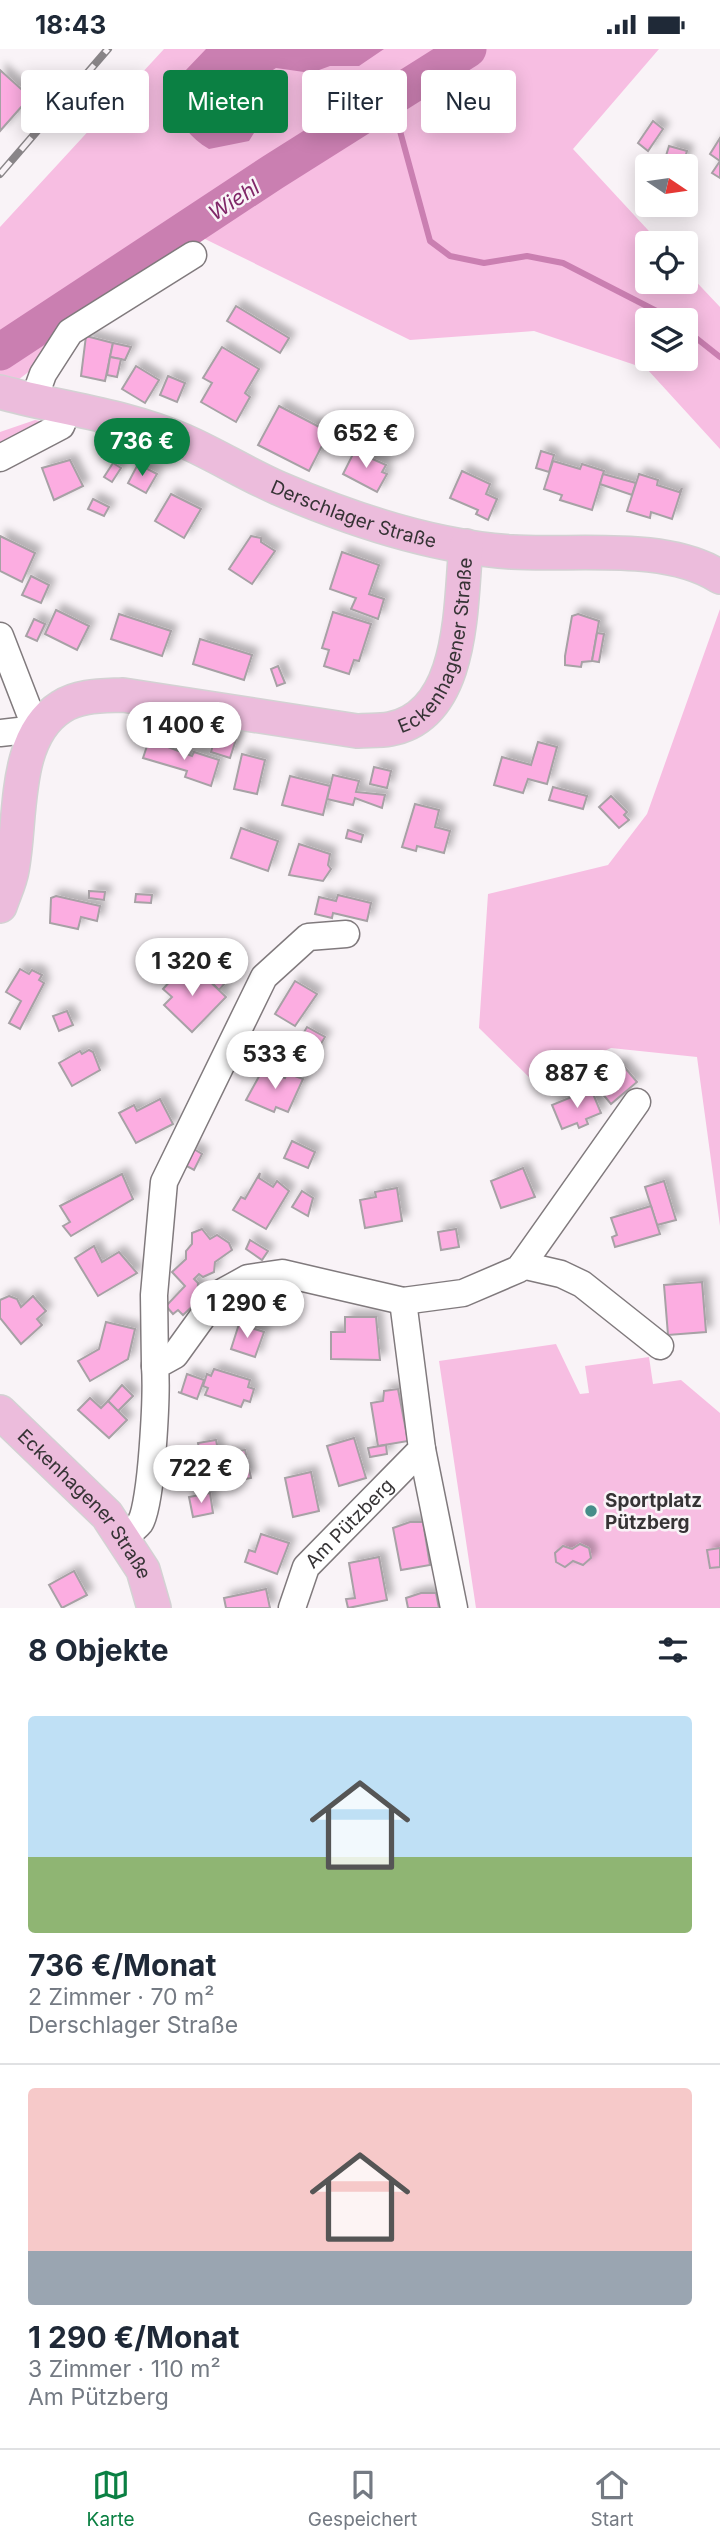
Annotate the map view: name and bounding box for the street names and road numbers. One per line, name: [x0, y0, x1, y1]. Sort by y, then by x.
street label: Derschlager Straße: [267, 475, 439, 552]
street label: Eckenhagener Straße: [394, 557, 476, 738]
street label: Eckenhagener Straße: [13, 1424, 156, 1581]
street label: Am Pützberg: [300, 1473, 398, 1573]

